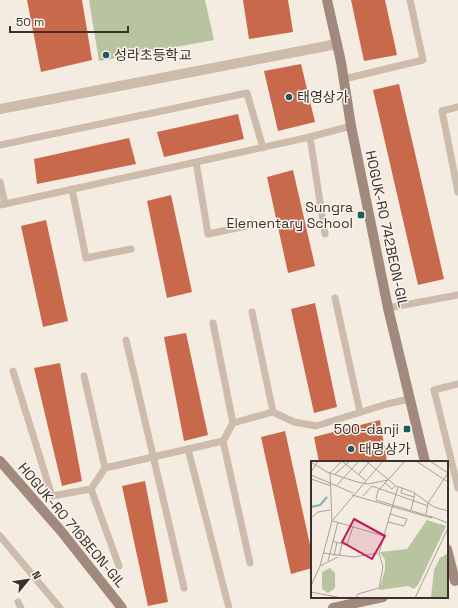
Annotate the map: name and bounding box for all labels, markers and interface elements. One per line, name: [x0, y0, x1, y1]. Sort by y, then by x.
scale bar: [10, 8, 128, 34]
text: 50 m: [16, 14, 44, 30]
place label: 성라초등학교: [114, 46, 191, 64]
marker: 성라초등학교: [101, 50, 111, 60]
place label: 태영상가: [297, 88, 349, 106]
marker: 태영상가: [284, 92, 294, 102]
street label: HOGUK-RO 742BEON-GIL: [362, 149, 413, 309]
place label: Sungra Elementary School: [227, 198, 353, 232]
marker: Sungra Elementary School: [356, 210, 366, 220]
place label: 500-danji: [334, 420, 399, 438]
marker: 500-danji: [402, 424, 412, 434]
place label: 대명상가: [359, 440, 411, 458]
marker: 대명상가: [346, 444, 356, 454]
street label: HOGUK-RO 716BEON-GIL: [15, 459, 129, 591]
inset map: [311, 461, 448, 598]
north arrow: [8, 560, 48, 600]

